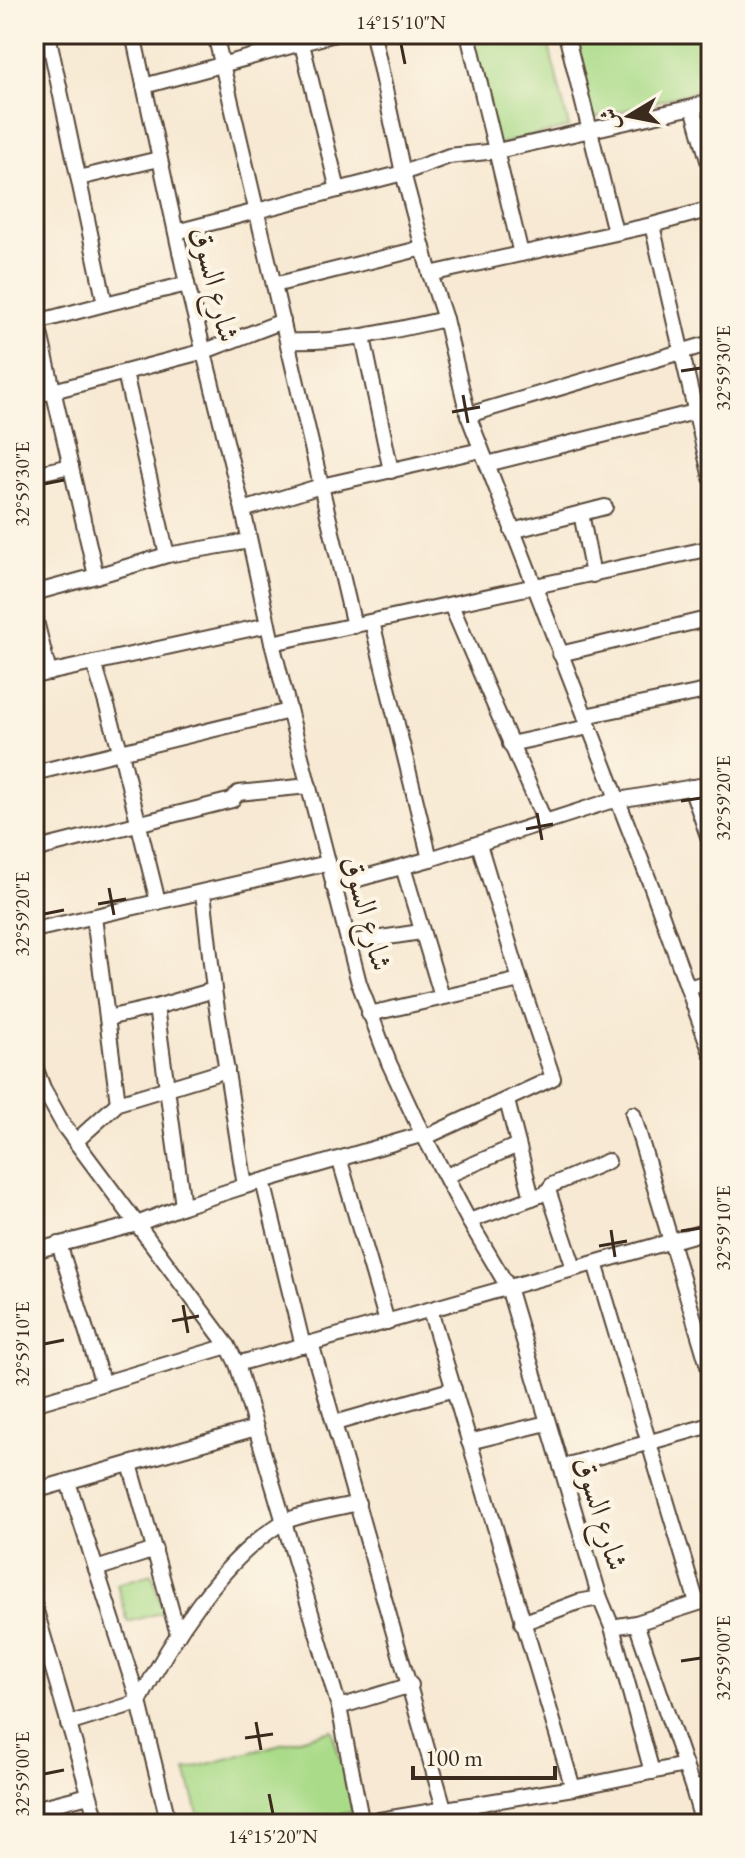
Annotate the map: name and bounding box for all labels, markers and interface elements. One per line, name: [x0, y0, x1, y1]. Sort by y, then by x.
text: 14°15'10"N: [356, 9, 446, 35]
north arrow: [589, 76, 669, 156]
text: ش: [594, 106, 626, 133]
street label: شارع السوق: [177, 222, 249, 347]
text: 32°59'30"E: [710, 325, 736, 411]
text: 32°59'30"E: [9, 441, 35, 527]
text: 32°59'20"E: [710, 755, 736, 841]
street label: شارع السوق: [328, 851, 402, 977]
text: 32°59'20"E: [9, 871, 35, 957]
text: 32°59'10"E: [710, 1185, 736, 1271]
text: 32°59'10"E: [9, 1301, 35, 1387]
street label: شارع السوق: [560, 1451, 638, 1577]
text: 32°59'00"E: [710, 1615, 736, 1701]
scale bar: [413, 1730, 555, 1780]
text: 32°59'00"E: [9, 1731, 35, 1817]
text: 100 m: [425, 1742, 483, 1773]
text: 14°15'20"N: [228, 1823, 318, 1849]

